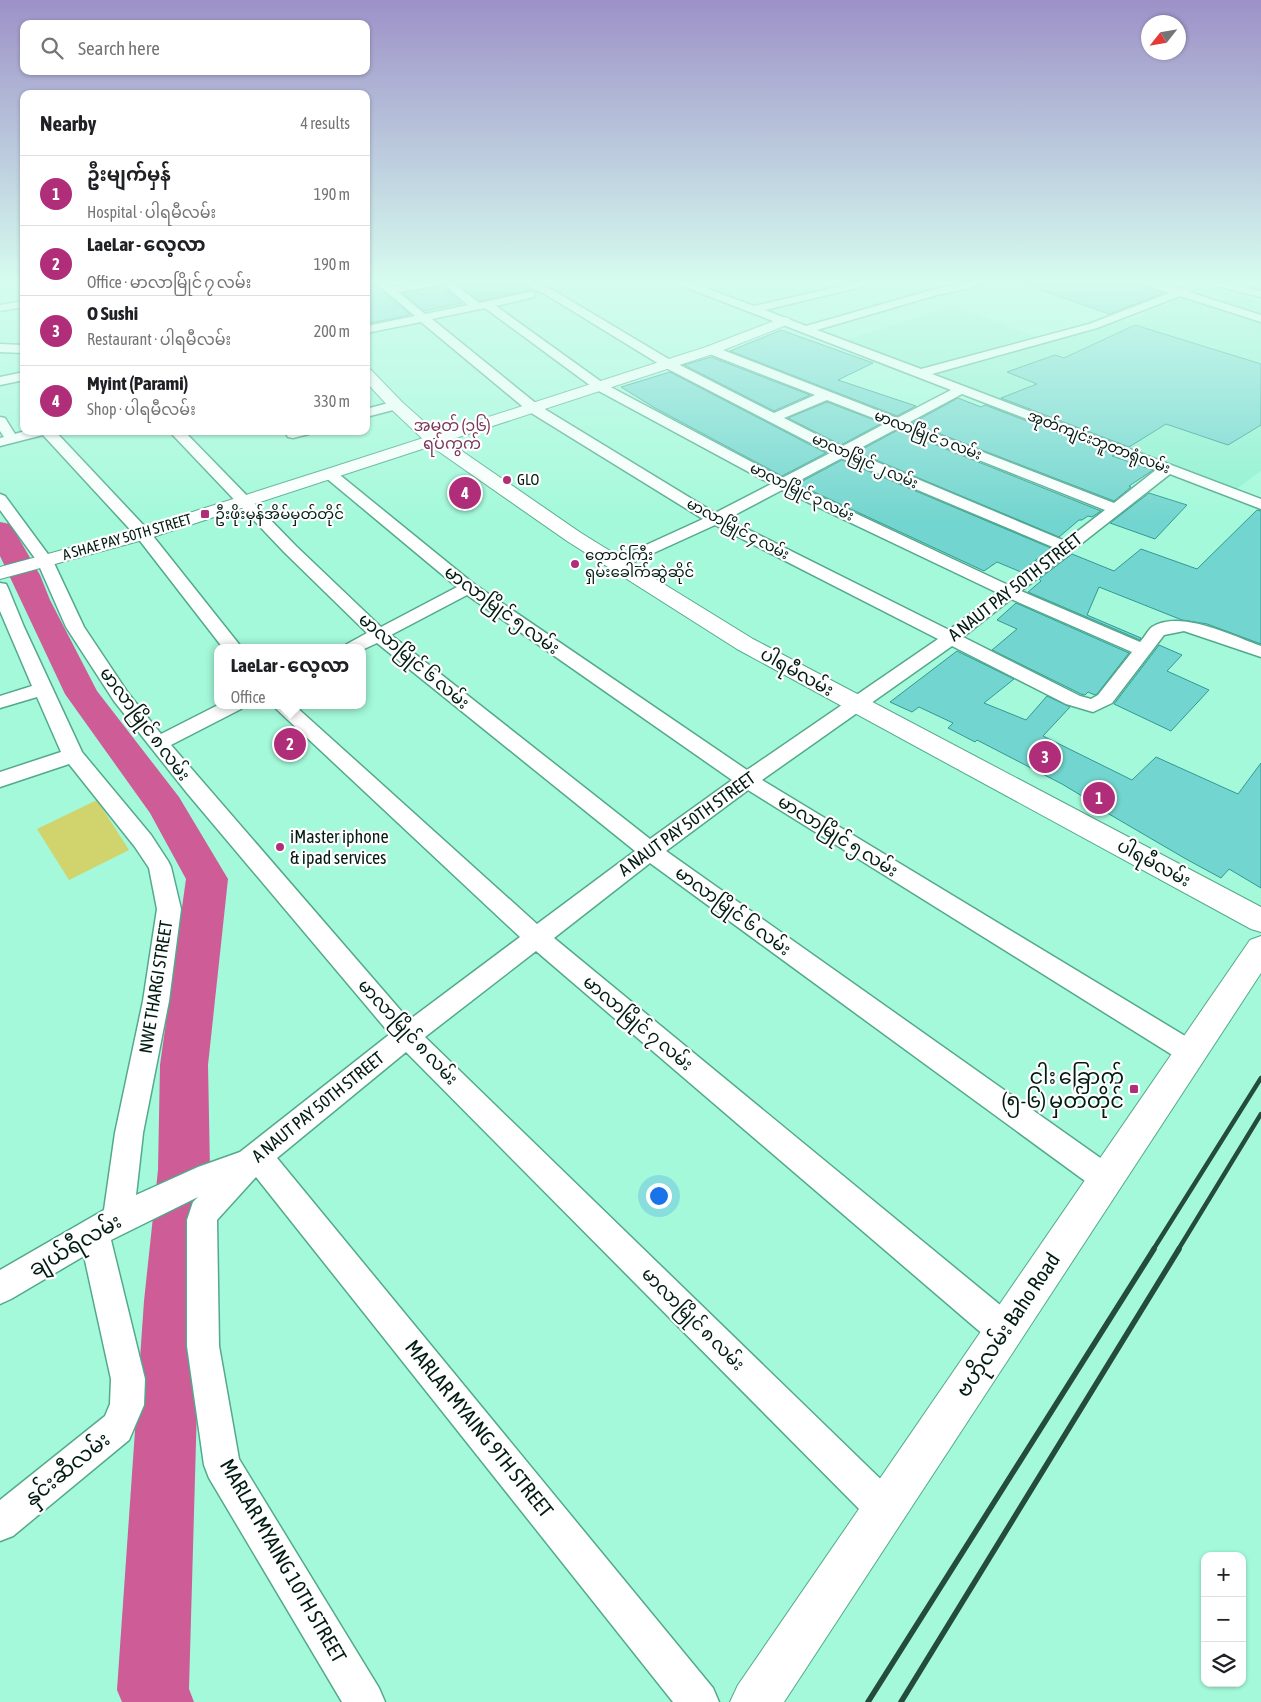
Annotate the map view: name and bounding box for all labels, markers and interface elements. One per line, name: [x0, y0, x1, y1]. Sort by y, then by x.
north arrow: [1141, 15, 1186, 60]
search box: [20, 20, 370, 75]
icon: search: [38, 34, 66, 62]
text: Search here: [78, 37, 160, 59]
text: Nearby: [40, 111, 96, 135]
text: 4 results: [300, 114, 350, 132]
text: ဦးမျက်မှန်: [87, 163, 171, 185]
text: 1: [52, 185, 60, 203]
text: 190 m: [314, 185, 350, 203]
text: Hospital · ပါရမီလမ်း: [87, 203, 216, 221]
text: LaeLar - လေ့လာ: [87, 233, 206, 255]
text: 2: [52, 255, 60, 273]
text: 190 m: [314, 255, 350, 273]
text: Office · မာလာမြိုင် ၇ လမ်း: [87, 273, 251, 291]
text: O Sushi: [87, 302, 138, 324]
text: 3: [52, 322, 60, 340]
text: 200 m: [314, 322, 350, 340]
text: Restaurant · ပါရမီလမ်း: [87, 330, 231, 348]
text: Myint (Parami): [87, 372, 188, 394]
text: 4: [52, 392, 60, 410]
text: 330 m: [314, 392, 350, 410]
text: Shop · ပါရမီလမ်း: [87, 400, 196, 418]
street label: မာလာမြိုင် ၁ လမ်း: [871, 405, 985, 467]
street label: အုတ်ကျင်းဘူတာရုံလမ်း: [1024, 406, 1173, 480]
district label: အမှတ် (၁၆) ရပ်ကွက်: [413, 414, 491, 457]
street label: မာလာမြိုင် ၂ လမ်း: [808, 429, 921, 495]
street label: မာလာမြိုင် ၃ လမ်း: [746, 458, 857, 528]
place label: GLO: [517, 471, 539, 488]
pin: 4: [449, 474, 481, 512]
marker: GLO: [501, 474, 513, 486]
street label: မာလာမြိုင် ၄ လမ်း: [682, 494, 793, 566]
place label: ဦးဖိုးမှန်အိမ်မှတ်တိုင်: [215, 504, 344, 526]
marker: ဦးဖိုးမှန်အိမ်မှတ်တိုင်: [199, 508, 211, 520]
street label: A SHAE PAY 50TH STREET: [60, 510, 194, 563]
street label: A NAUT PAY 50TH STREET: [944, 528, 1086, 645]
place label: တောင်ကြီး ရှမ်းခေါက်ဆွဲဆိုင်: [585, 545, 694, 584]
street label: မာလာမြိုင် ၅ လမ်း: [438, 558, 566, 662]
marker: တောင်ကြီး ရှမ်းခေါက်ဆွဲဆိုင်: [569, 558, 581, 570]
street label: မာလာမြိုင် ၆ လမ်း: [351, 606, 476, 717]
street label: ပါရမီလမ်း: [755, 640, 839, 705]
popup: [214, 644, 366, 709]
text: LaeLar - လေ့လာ: [231, 654, 349, 676]
street label: မာလာမြိုင် ၈ လမ်း: [92, 661, 197, 788]
text: Office: [231, 688, 266, 706]
pin: 2: [274, 725, 306, 763]
pin: 3: [1029, 738, 1061, 776]
street label: A NAUT PAY 50TH STREET: [614, 767, 759, 880]
pin: 1: [1083, 779, 1115, 817]
street label: မာလာမြိုင် ၅ လမ်း: [772, 788, 904, 885]
place label: iMaster iphone & ipad services: [290, 826, 389, 868]
street label: ပါရမီလမ်း: [1112, 832, 1196, 895]
marker: iMaster iphone & ipad services: [274, 841, 286, 853]
street label: မာလာမြိုင် ၆ လမ်း: [668, 859, 797, 964]
street label: NWE THARGI STREET: [135, 919, 176, 1055]
street label: မာလာမြိုင် ၇ လမ်း: [576, 968, 699, 1078]
street label: မာလာမြိုင် ၈ လမ်း: [350, 972, 465, 1092]
street label: A NAUT PAY 50TH STREET: [247, 1047, 388, 1166]
place label: ငါး ခြောက် (၅-၆) မှတ်တိုင်: [1001, 1061, 1124, 1118]
marker: ငါး ခြောက် (၅-၆) မှတ်တိုင်: [1128, 1083, 1140, 1095]
your location: [646, 1183, 672, 1209]
street label: ချယ်ရီလမ်း: [22, 1205, 129, 1286]
street label: ဗဟိုလမ်း Baho Road: [948, 1246, 1069, 1404]
street label: မာလာမြိုင် ၈ လမ်း: [634, 1261, 751, 1378]
street label: MARLAR MYAING 9TH STREET: [401, 1335, 559, 1522]
street label: နှင်းဆီလမ်း: [17, 1424, 118, 1515]
street label: MARLAR MYAING 10TH STREET: [216, 1455, 352, 1666]
map controls: [1201, 1552, 1246, 1687]
button: +: [1201, 1552, 1246, 1597]
button: −: [1201, 1597, 1246, 1642]
button: layers: [1201, 1642, 1246, 1687]

